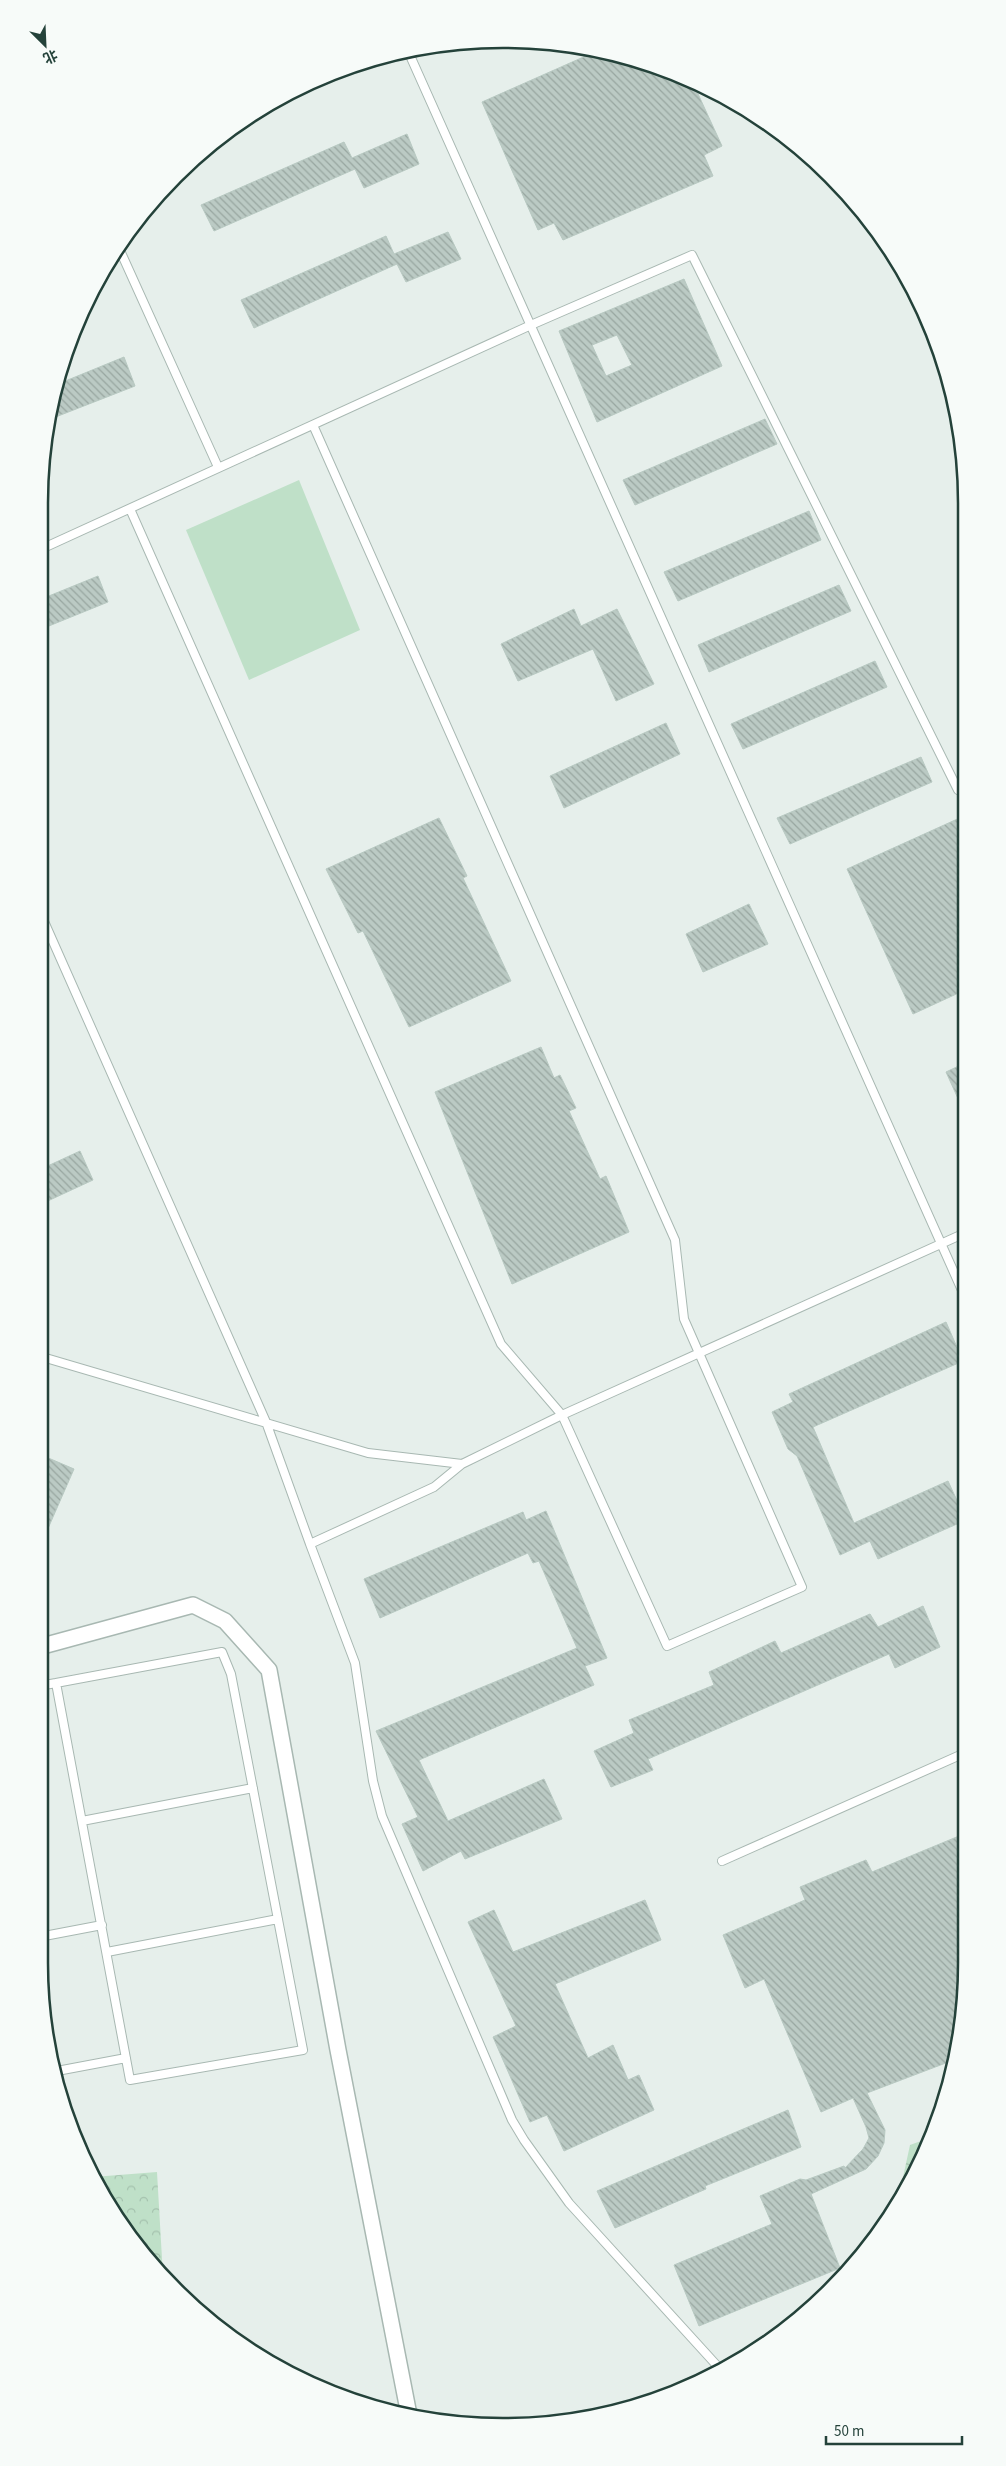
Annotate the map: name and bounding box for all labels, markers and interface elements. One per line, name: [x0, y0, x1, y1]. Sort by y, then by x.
north arrow: [20, 20, 70, 70]
text: 北: [39, 44, 60, 68]
scale bar: [826, 2414, 962, 2446]
text: 50 m: [834, 2421, 864, 2442]

